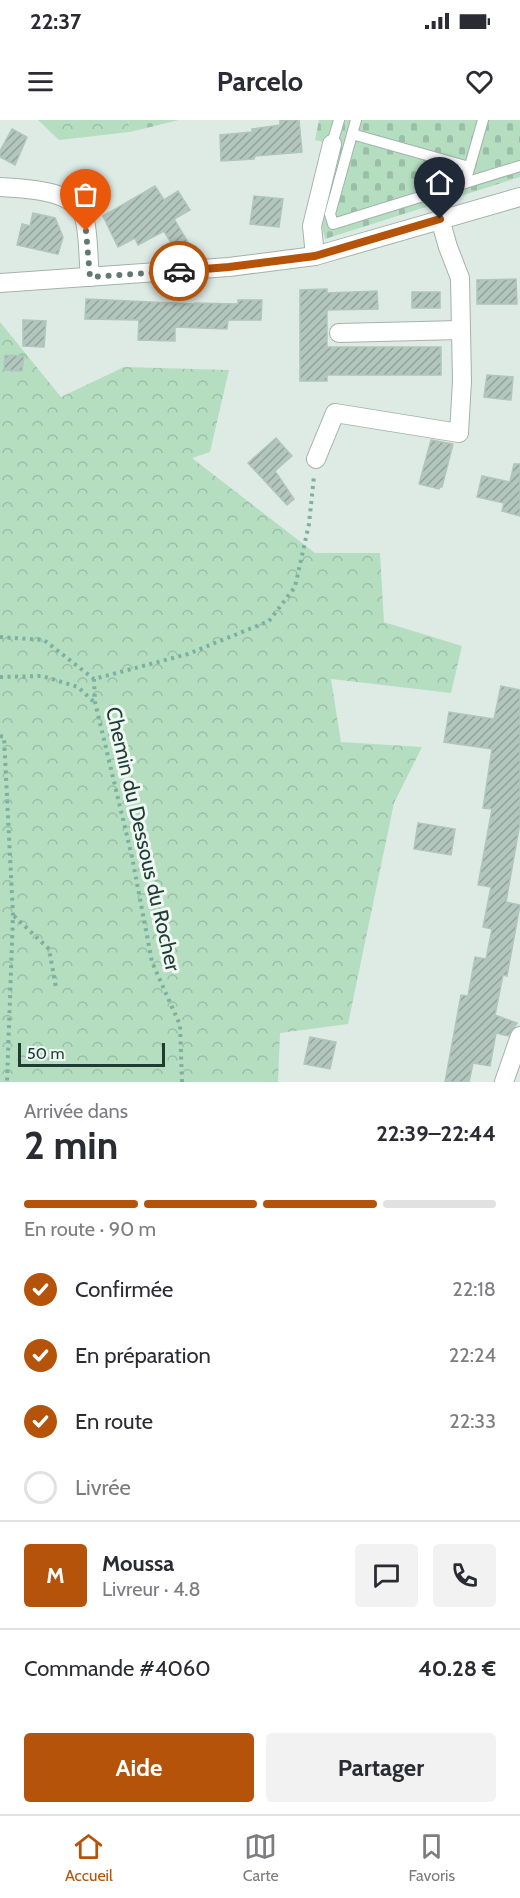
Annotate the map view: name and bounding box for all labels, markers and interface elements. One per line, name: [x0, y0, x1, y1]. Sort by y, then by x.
text: 22:37: [30, 8, 81, 35]
icon: menu: [24, 65, 57, 98]
text: Parcelo: [217, 65, 303, 98]
icon: heart: [463, 65, 496, 98]
pin: [414, 157, 465, 219]
icon: home: [423, 166, 456, 199]
pin: [60, 169, 111, 231]
icon: bag: [69, 178, 102, 211]
courier: [149, 241, 209, 301]
icon: car: [163, 255, 196, 288]
street label: Chemin du Dessous du Rocher: [101, 704, 186, 974]
scale bar: [18, 1040, 165, 1067]
text: 50 m: [27, 1044, 64, 1063]
text: Arrivée dans: [24, 1099, 128, 1123]
text: 22:39–22:44: [376, 1120, 496, 1147]
text: 2 min: [24, 1121, 118, 1169]
text: En route · 90 m: [24, 1217, 156, 1241]
icon: check: [24, 1273, 57, 1306]
text: Confirmée: [75, 1276, 173, 1303]
text: 22:18: [452, 1277, 496, 1301]
icon: check: [24, 1339, 57, 1372]
text: En préparation: [75, 1342, 211, 1369]
text: 22:24: [449, 1343, 496, 1367]
icon: check: [24, 1405, 57, 1438]
text: En route: [75, 1408, 153, 1435]
text: 22:33: [449, 1409, 496, 1433]
text: Livrée: [75, 1474, 131, 1501]
button: chat: [355, 1544, 418, 1607]
button: phone: [433, 1544, 496, 1607]
text: Moussa: [102, 1550, 174, 1577]
text: M: [46, 1562, 65, 1589]
text: Livreur · 4.8: [102, 1577, 201, 1601]
text: Commande #4060: [24, 1655, 211, 1682]
text: 40.28 €: [418, 1655, 496, 1682]
button: Aide: [24, 1733, 254, 1802]
button: Partager: [266, 1733, 496, 1802]
tab: Accueil: [65, 1830, 113, 1885]
tab: Carte: [243, 1830, 279, 1885]
tab: Favoris: [409, 1830, 455, 1885]

